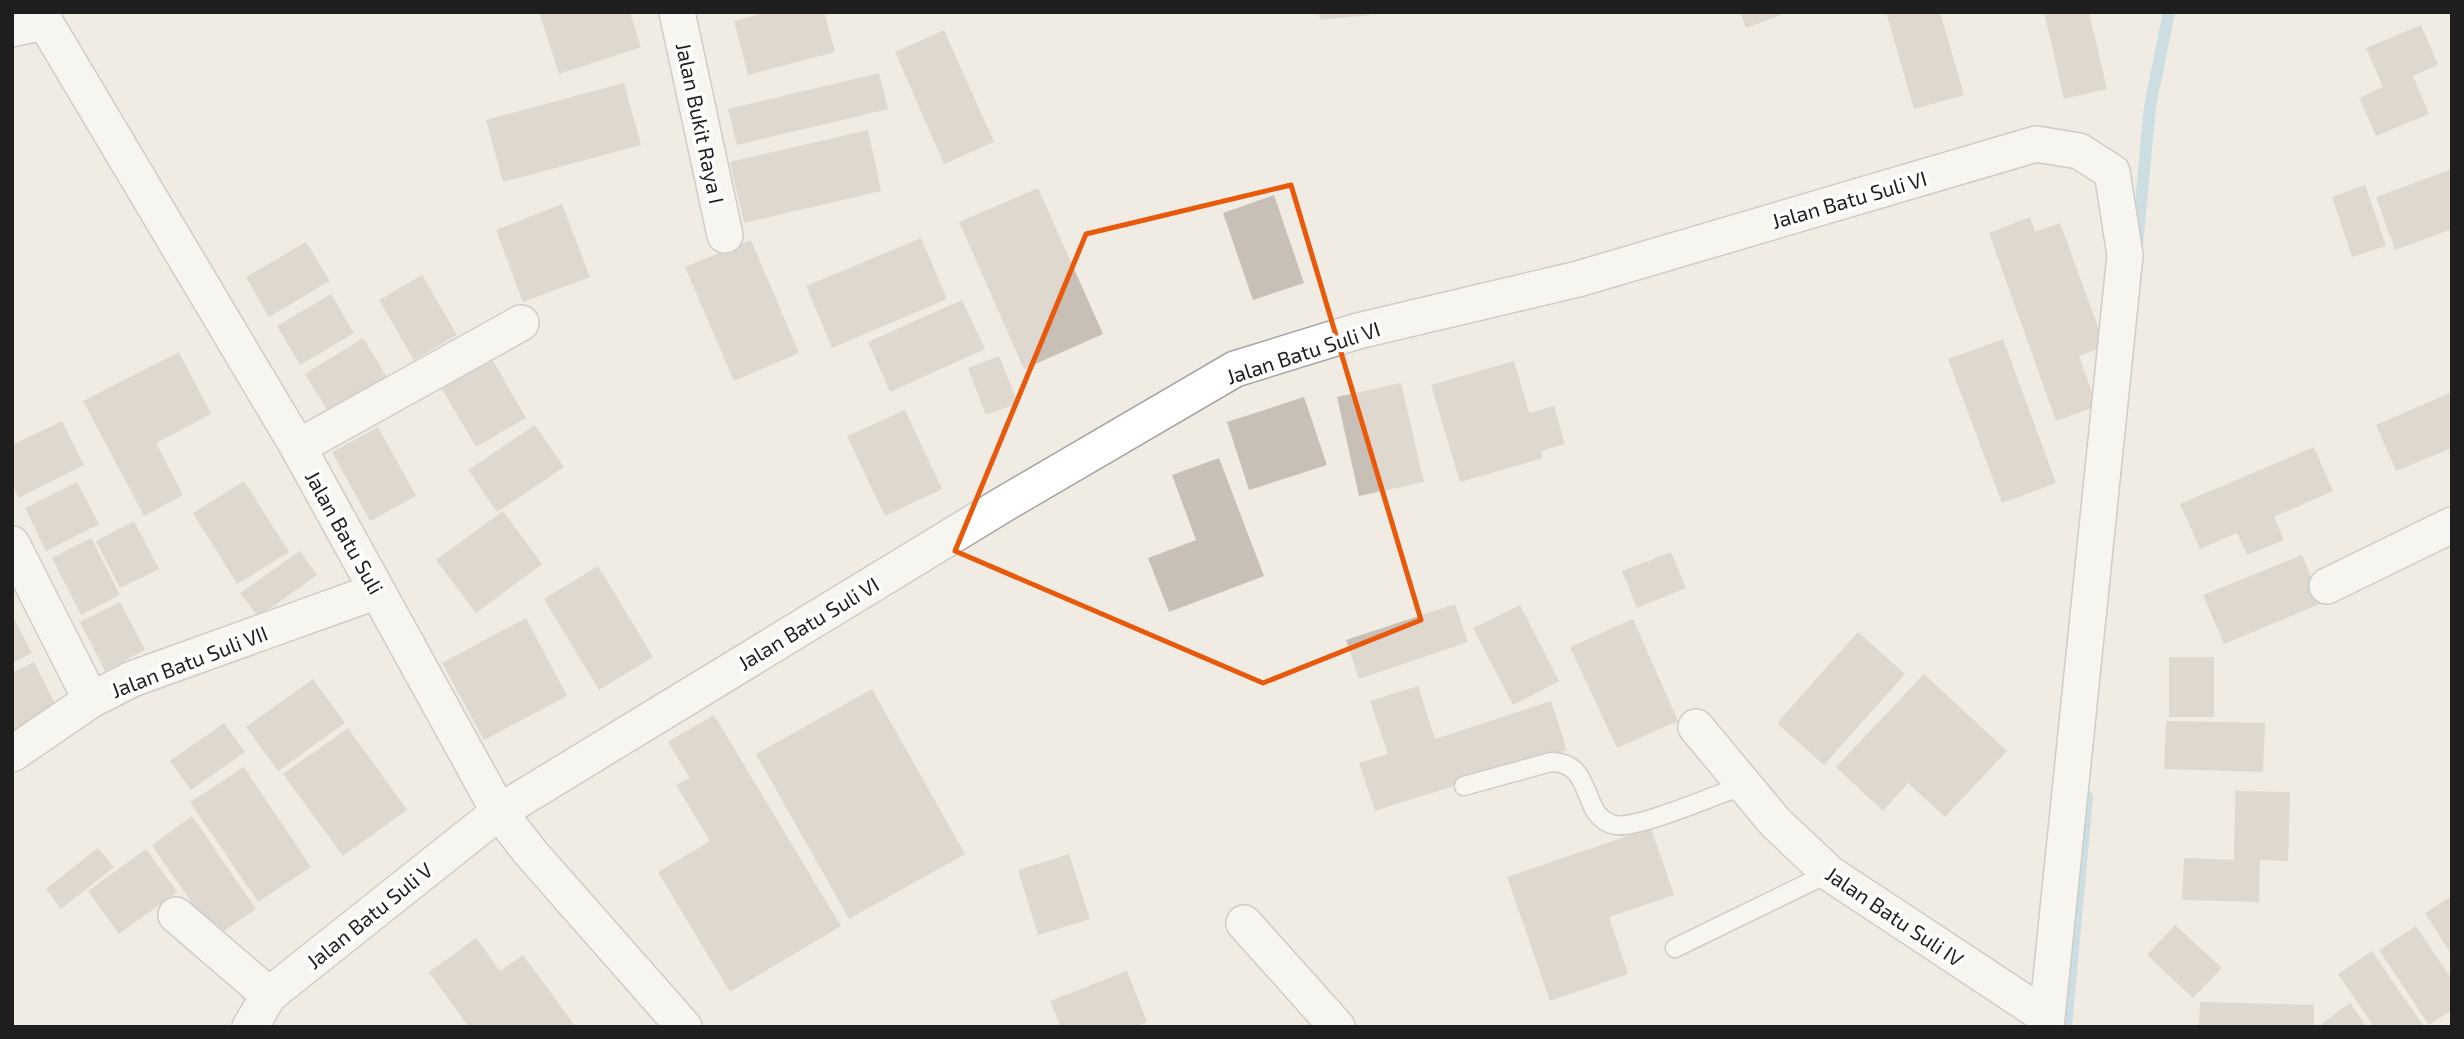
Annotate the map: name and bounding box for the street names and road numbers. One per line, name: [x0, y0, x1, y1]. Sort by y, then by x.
street label: Jalan Bukit Raya I: [672, 40, 730, 206]
street label: Jalan Batu Suli VI: [1769, 165, 1929, 233]
street label: Jalan Batu Suli VI: [1223, 315, 1383, 389]
street label: Jalan Batu Suli: [301, 466, 389, 598]
street label: Jalan Batu Suli VI: [733, 571, 883, 675]
street label: Jalan Batu Suli VII: [107, 620, 271, 702]
street label: Jalan Batu Suli V: [301, 856, 437, 973]
street label: Jalan Batu Suli IV: [1821, 861, 1969, 971]

